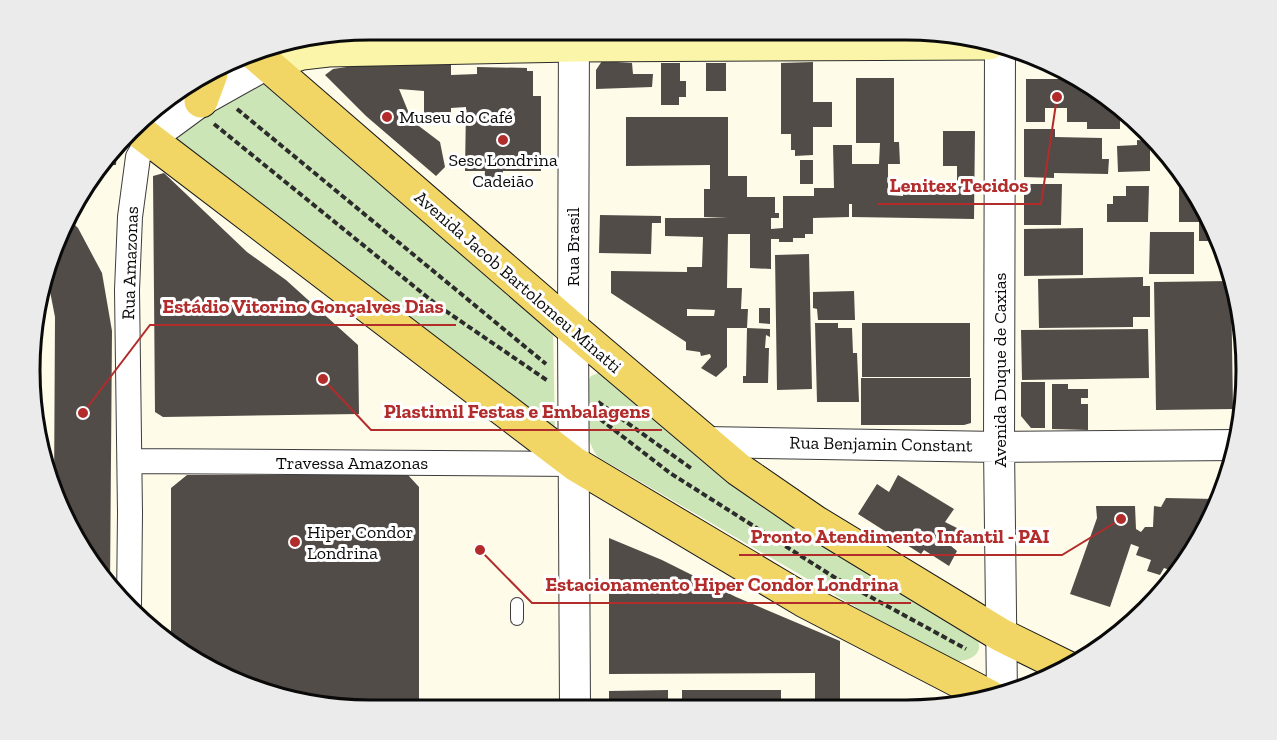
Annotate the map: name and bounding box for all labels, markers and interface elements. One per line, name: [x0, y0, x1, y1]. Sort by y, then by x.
place label: Museu do Café: [399, 106, 513, 128]
marker: Museu do Café: [380, 110, 394, 124]
marker: Sesc Londrina Cadeião: [496, 133, 510, 147]
place label: Sesc Londrina Cadeião: [448, 149, 558, 192]
callout: Lenitex Tecidos: [878, 166, 1041, 204]
text: Lenitex Tecidos: [890, 173, 1029, 197]
street label: Avenida Jacob Bartolomeu Minatti: [410, 186, 626, 378]
street label: Rua Amazonas: [117, 206, 143, 320]
street label: Rua Brasil: [562, 207, 584, 286]
street label: Avenida Duque de Caxias: [989, 272, 1011, 467]
callout: Estádio Vitorino Gonçalves Dias: [150, 287, 456, 325]
text: Estádio Vitorino Gonçalves Dias: [162, 294, 444, 318]
callout: Plastimil Festas e Embalagens: [371, 392, 662, 430]
text: Plastimil Festas e Embalagens: [384, 399, 650, 423]
street label: Rua Benjamin Constant: [789, 431, 973, 457]
street label: Travessa Amazonas: [276, 452, 428, 474]
callout: Pronto Atendimento Infantil - PAI: [739, 517, 1062, 555]
place label: Hiper Condor Londrina: [307, 521, 413, 564]
text: Pronto Atendimento Infantil - PAI: [751, 524, 1049, 548]
marker: Hiper Condor Londrina: [288, 535, 302, 549]
callout: Estacionamento Hiper Condor Londrina: [532, 565, 911, 603]
text: Estacionamento Hiper Condor Londrina: [545, 572, 899, 596]

